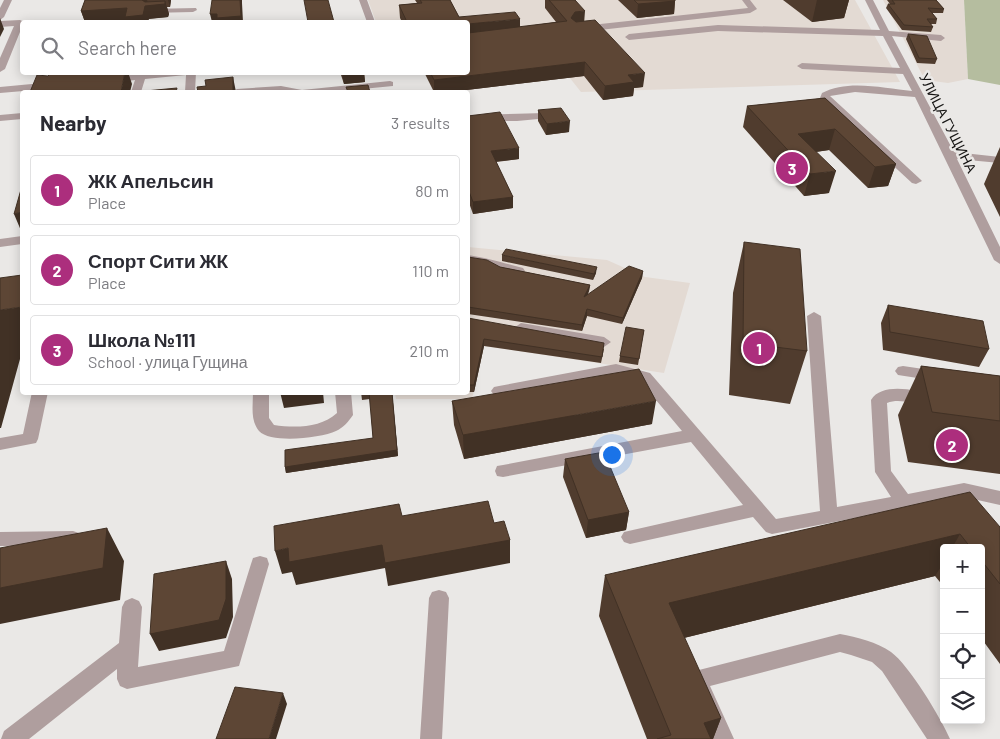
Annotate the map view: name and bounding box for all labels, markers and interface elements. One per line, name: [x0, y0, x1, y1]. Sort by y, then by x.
search box: [20, 20, 470, 75]
icon: search: [38, 34, 66, 62]
text: Search here: [78, 36, 177, 59]
street label: УЛИЦА ГУЩИНА: [916, 70, 981, 176]
text: Nearby: [40, 110, 106, 135]
text: 3 results: [391, 113, 450, 132]
pin: 3: [776, 149, 808, 187]
text: ЖК Апельсин: [88, 169, 214, 192]
text: 1: [54, 181, 60, 200]
text: 80 m: [415, 181, 449, 200]
text: Place: [88, 193, 126, 212]
text: Спорт Сити ЖК: [88, 249, 228, 272]
text: 2: [53, 261, 61, 280]
text: 110 m: [412, 261, 449, 280]
text: Place: [88, 273, 126, 292]
text: Школа №111: [88, 328, 196, 351]
pin: 1: [743, 329, 775, 367]
text: 3: [53, 341, 61, 360]
text: 210 m: [410, 341, 449, 360]
text: School · улица Гущина: [88, 352, 248, 371]
pin: 2: [936, 426, 968, 464]
your location: [599, 442, 625, 468]
map controls: [940, 544, 985, 724]
button: +: [940, 544, 985, 589]
button: −: [940, 589, 985, 634]
button: locate: [940, 634, 985, 679]
button: layers: [940, 679, 985, 724]

